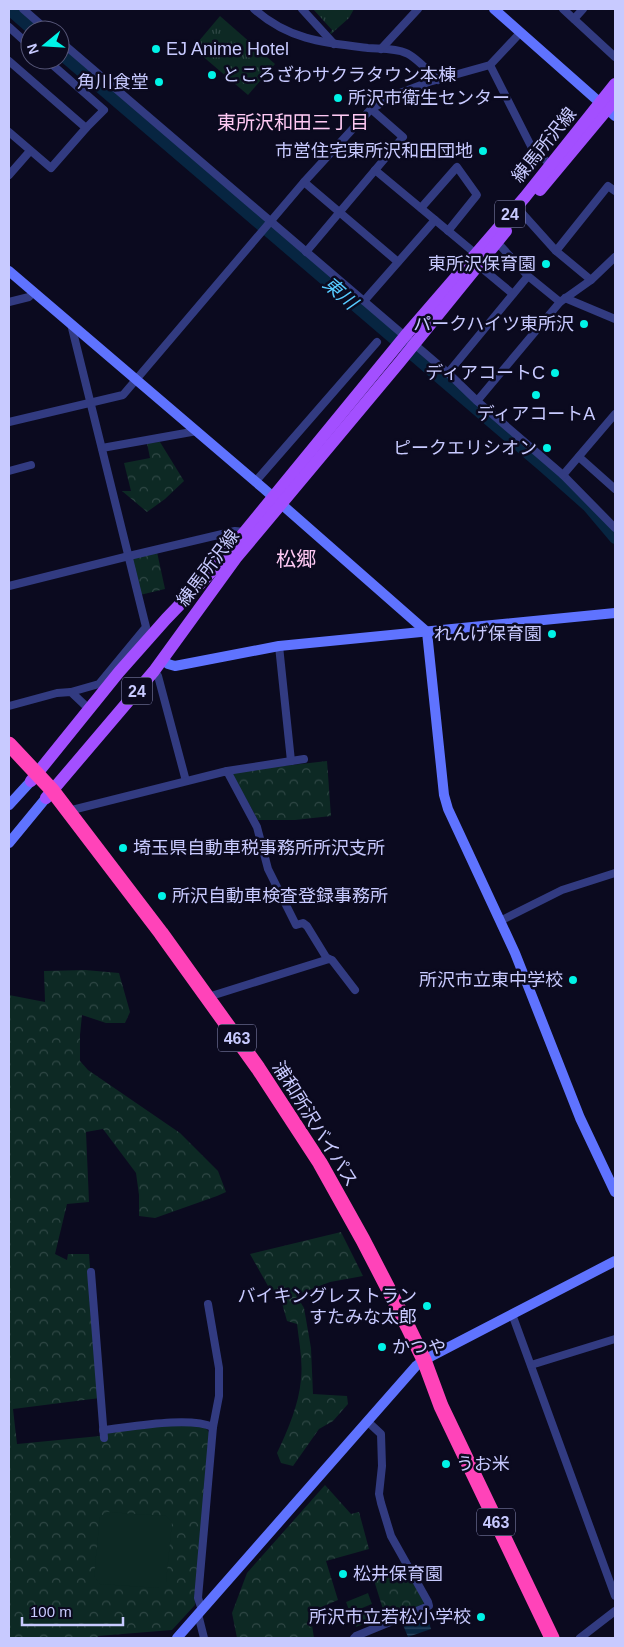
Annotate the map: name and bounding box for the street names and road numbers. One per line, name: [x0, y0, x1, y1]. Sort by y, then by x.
street label: 練馬所沢線: [508, 104, 580, 186]
road number: 24: [495, 200, 525, 228]
street label: 練馬所沢線: [173, 526, 243, 610]
road number: 24: [122, 678, 152, 704]
road number: 463: [218, 1024, 256, 1052]
street label: 浦和所沢バイパス: [268, 1058, 362, 1190]
road number: 463: [477, 1508, 515, 1535]

